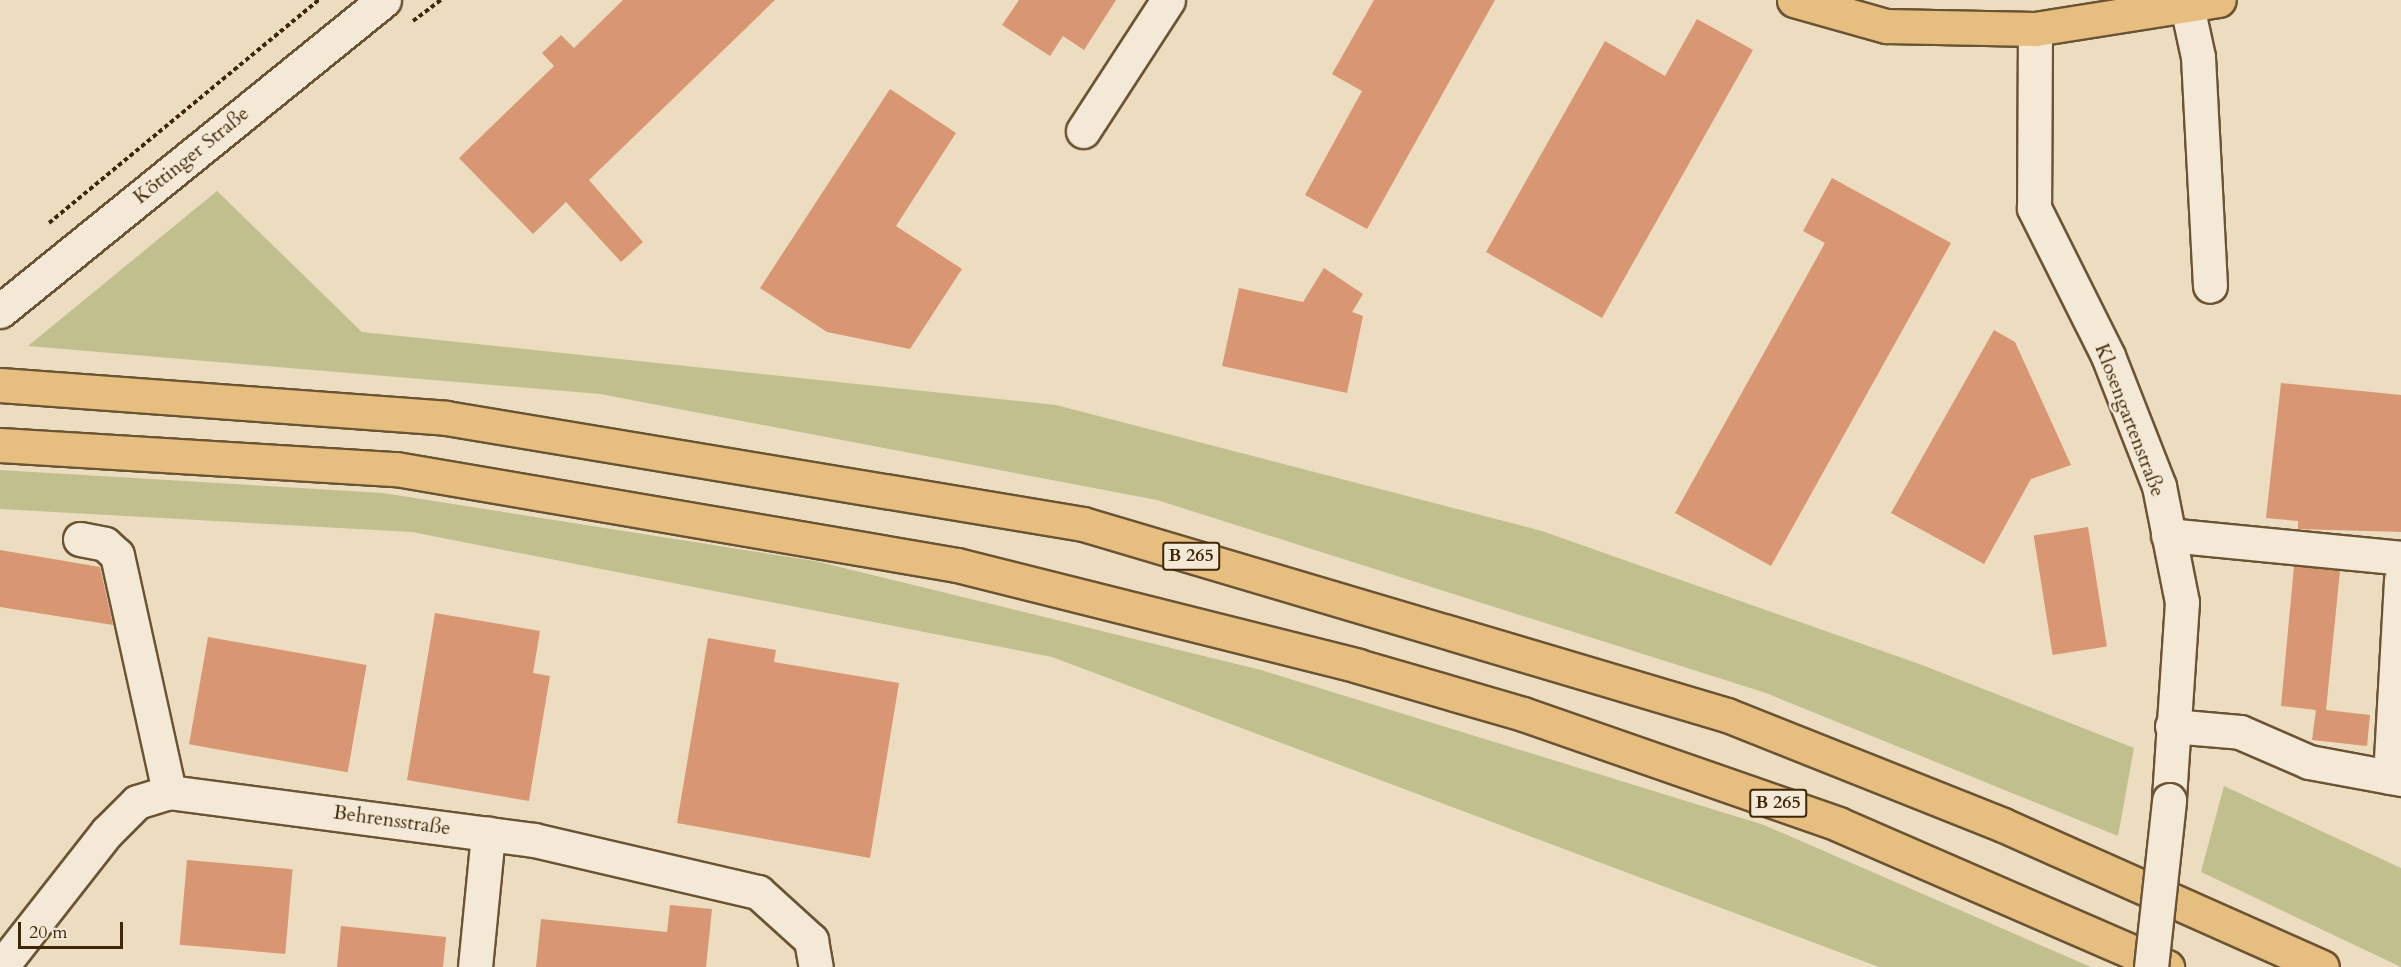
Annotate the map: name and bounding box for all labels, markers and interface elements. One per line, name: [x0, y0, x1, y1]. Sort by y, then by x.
street label: Köttinger Straße: [128, 101, 254, 209]
street label: Klosengartenstraße: [2090, 340, 2170, 500]
road number: B 265: [1161, 541, 1221, 571]
road number: B 265: [1748, 788, 1808, 818]
street label: Behrensstraße: [332, 800, 452, 840]
scale bar: [21, 910, 126, 948]
text: 20 m: [29, 920, 68, 945]

